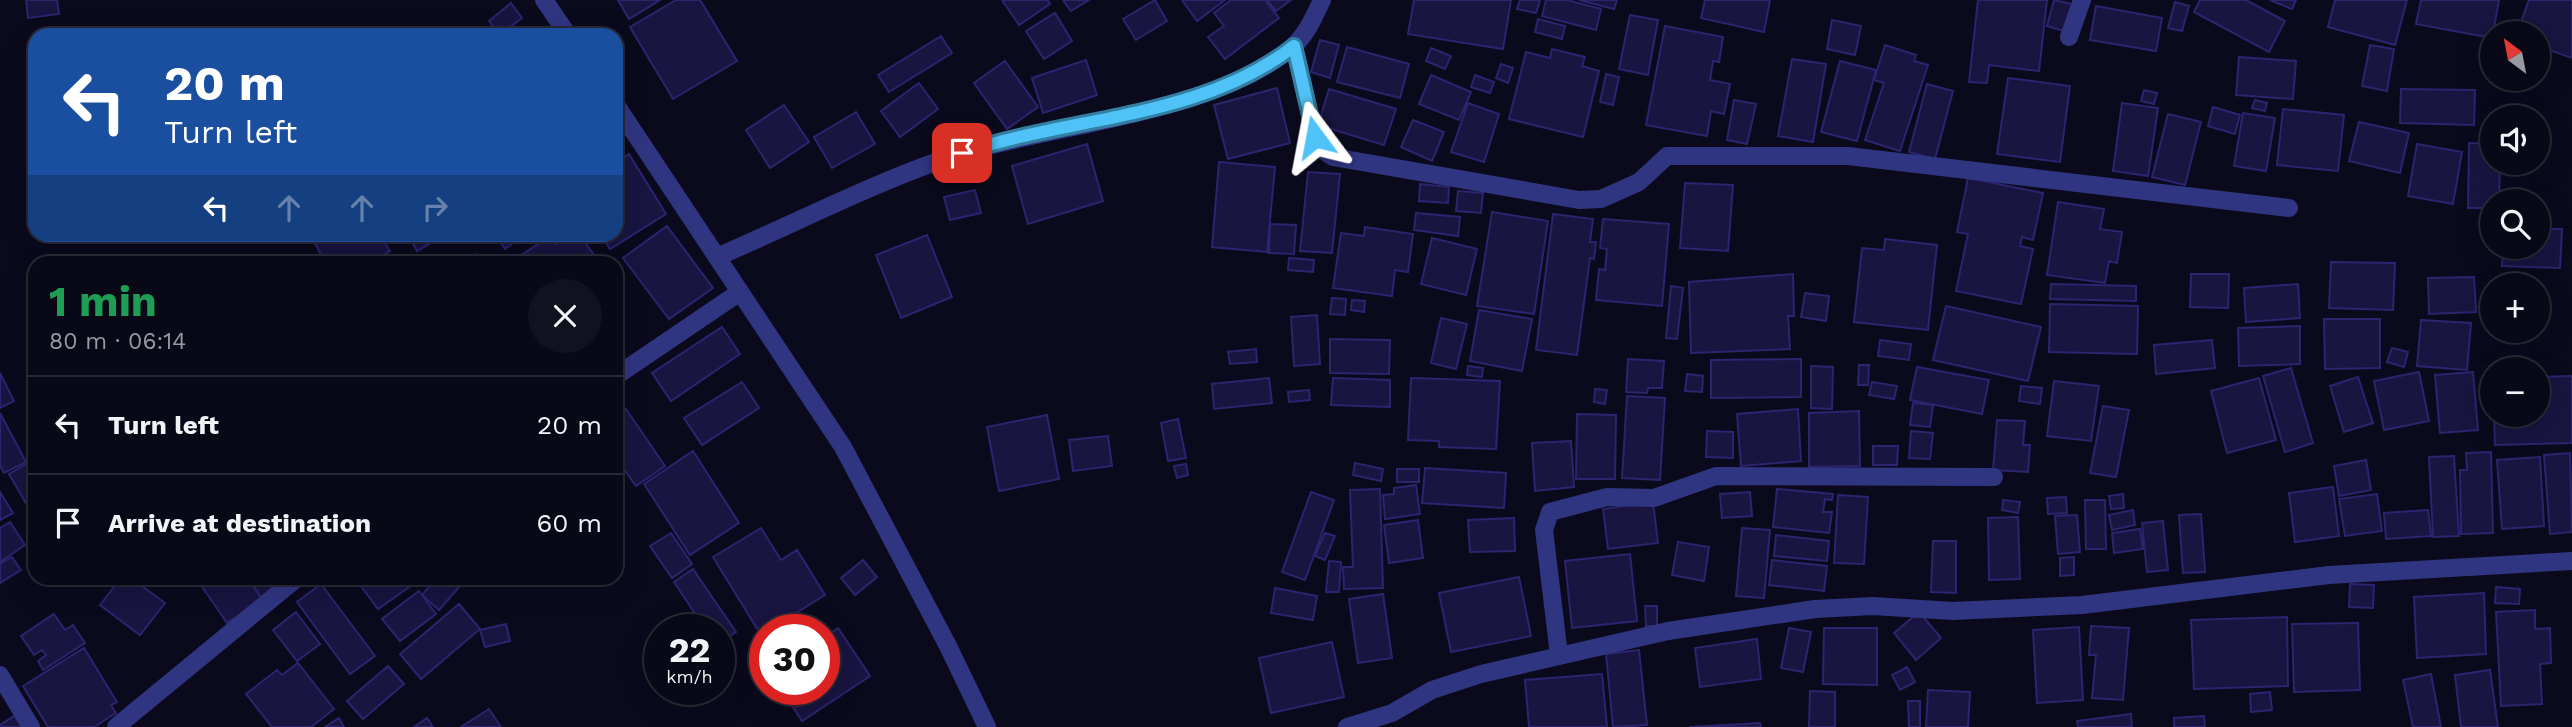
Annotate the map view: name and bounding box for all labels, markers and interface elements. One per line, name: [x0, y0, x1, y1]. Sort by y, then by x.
north arrow: [2480, 21, 2550, 91]
map controls: [2480, 21, 2550, 427]
text: 20 m: [164, 54, 285, 112]
icon: left: [49, 56, 140, 147]
position arrow: [1278, 100, 1352, 174]
button: sound: [2480, 105, 2550, 175]
text: Turn left: [164, 113, 297, 151]
pin: [932, 123, 992, 183]
icon: arrive: [943, 134, 981, 172]
icon: left: [197, 189, 235, 227]
icon: ahead: [270, 189, 308, 227]
icon: ahead: [343, 189, 381, 227]
icon: right: [416, 189, 454, 227]
button: search: [2480, 189, 2550, 259]
button: +: [2480, 273, 2550, 343]
text: 1 min: [49, 277, 157, 326]
button: close: [528, 279, 602, 353]
text: 80 m · 06:14: [49, 328, 186, 355]
button: −: [2480, 357, 2550, 427]
icon: left: [49, 406, 87, 444]
text: Turn left: [108, 410, 219, 440]
text: 20 m: [537, 410, 602, 440]
icon: arrive: [49, 504, 87, 542]
text: Arrive at destination: [108, 508, 371, 538]
text: 60 m: [536, 508, 602, 538]
speed limit sign: 30: [749, 614, 840, 705]
text: 22: [669, 629, 710, 671]
text: km/h: [666, 666, 713, 687]

